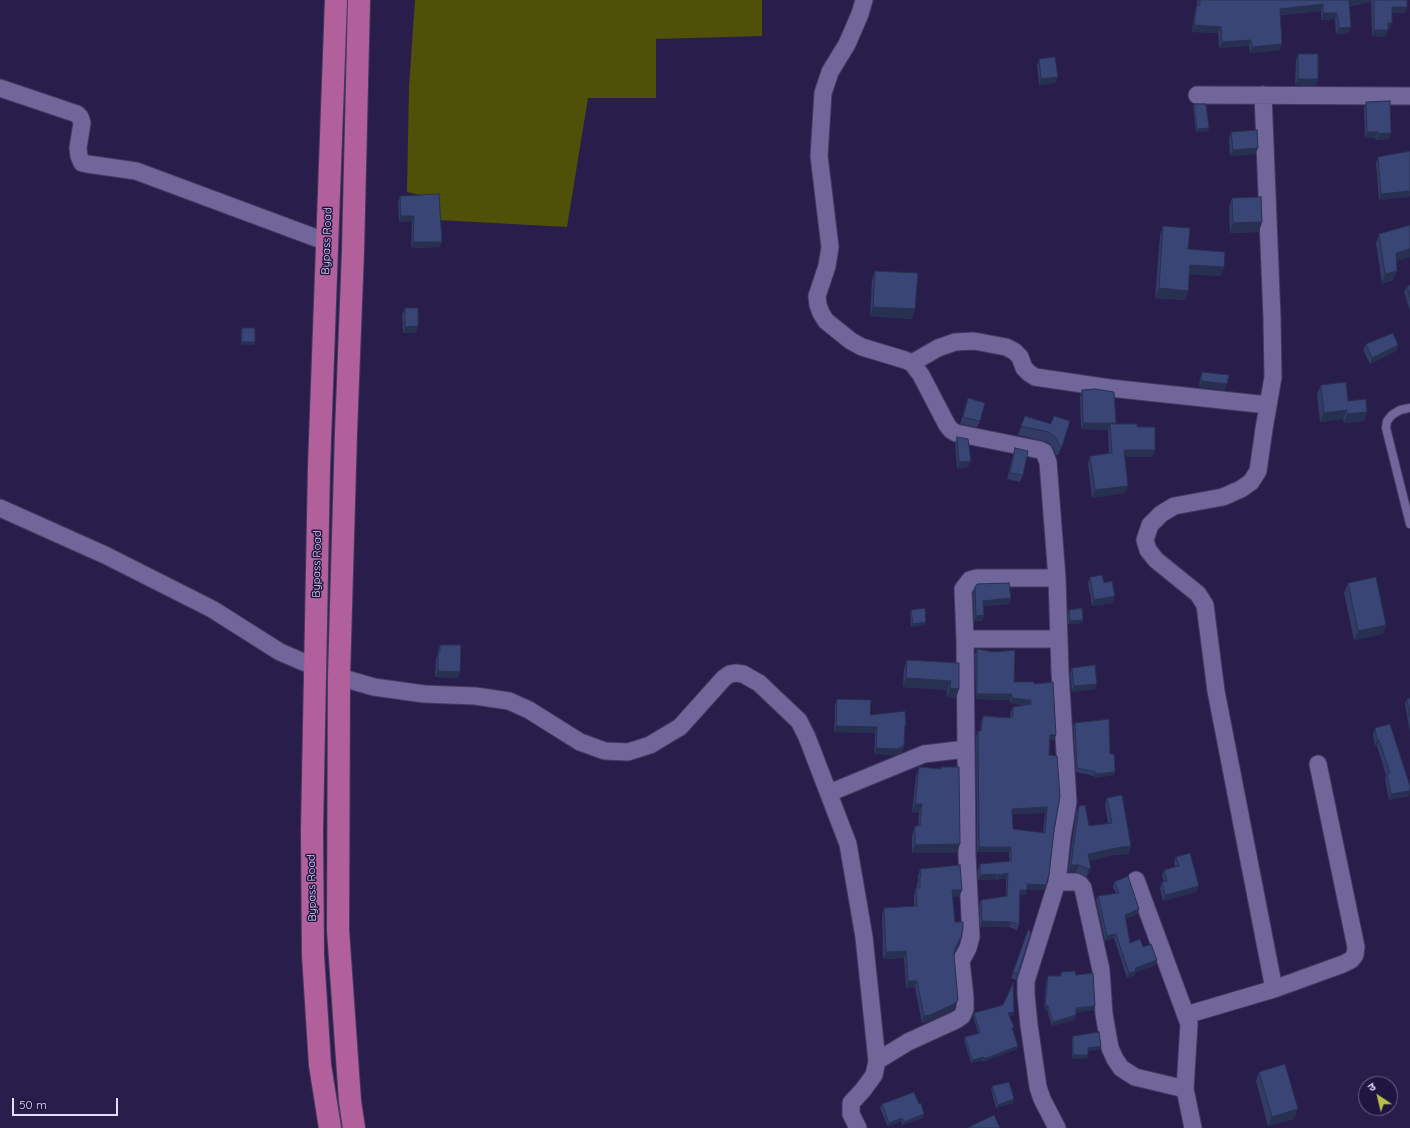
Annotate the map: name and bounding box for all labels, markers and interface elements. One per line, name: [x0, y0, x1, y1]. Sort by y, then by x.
street label: Bypass Road: [319, 207, 335, 275]
street label: Bypass Road: [310, 530, 324, 598]
street label: Bypass Road: [305, 854, 319, 922]
north arrow: [1358, 1076, 1398, 1116]
text: उ: [1365, 1079, 1378, 1095]
scale bar: [14, 1090, 120, 1116]
text: 50 m: [19, 1097, 47, 1112]

